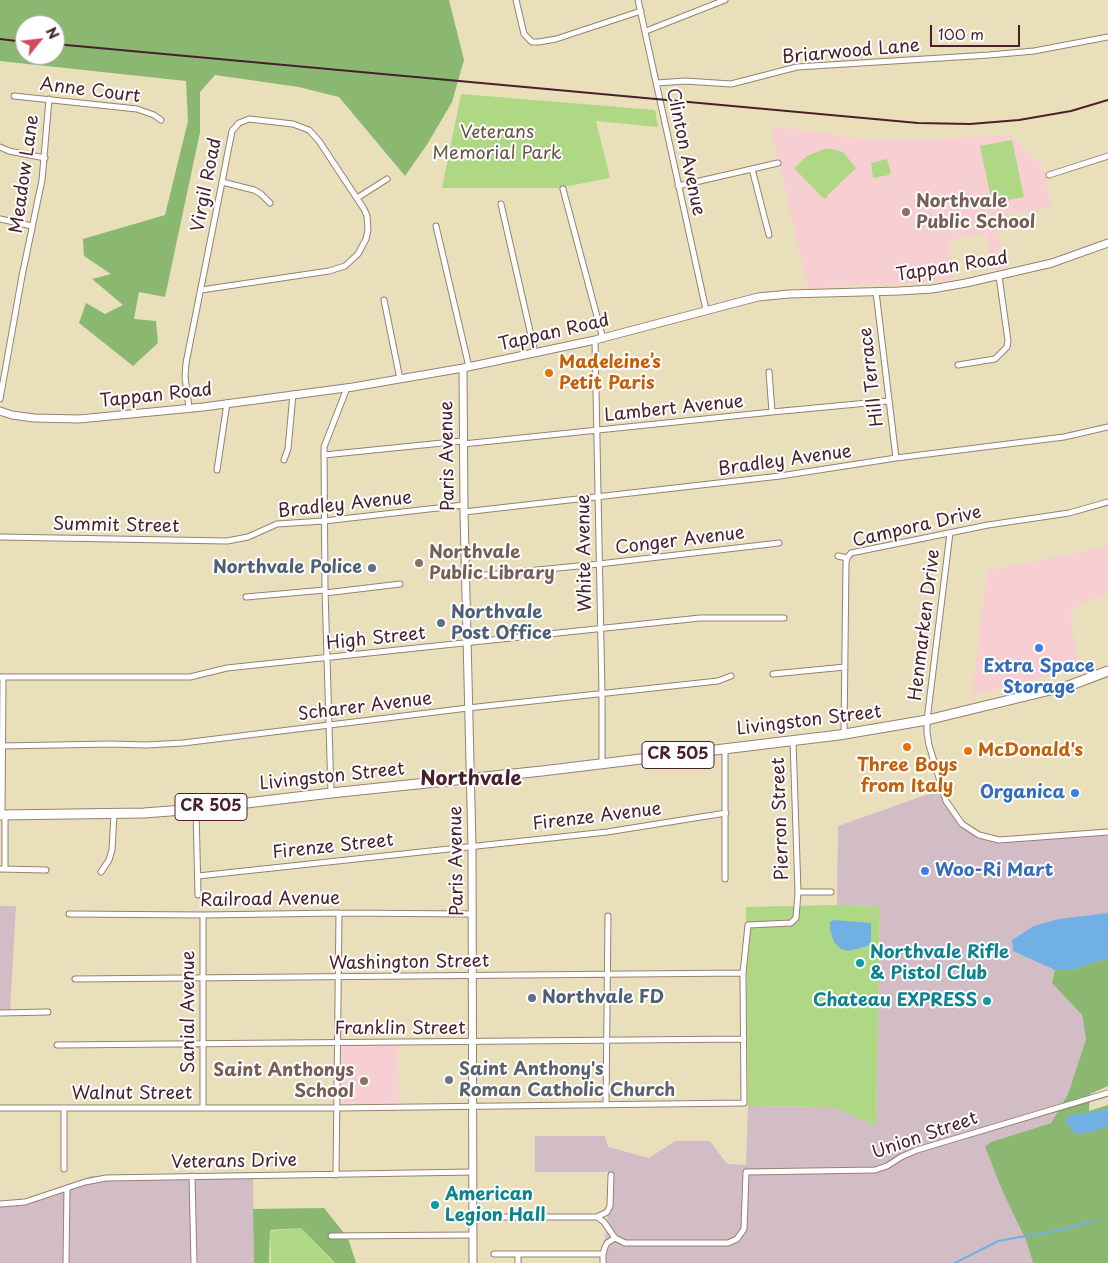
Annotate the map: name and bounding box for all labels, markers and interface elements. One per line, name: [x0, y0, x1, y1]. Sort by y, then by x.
north arrow: [15, 15, 65, 65]
scale bar: [933, 15, 1023, 47]
text: 100 m: [938, 22, 984, 45]
text: N: [41, 23, 65, 43]
street label: Briarwood Lane: [781, 35, 921, 69]
street label: Anne Court: [39, 74, 141, 108]
street label: Clinton Avenue: [661, 86, 709, 218]
street label: Meadow Lane: [6, 113, 44, 235]
park label: Veterans Memorial Park: [432, 122, 562, 164]
street label: Virgil Road: [187, 136, 227, 234]
place label: Northvale Public School: [916, 191, 1035, 233]
marker: Northvale Public School: [900, 206, 912, 218]
street label: Tappan Road: [894, 247, 1010, 287]
street label: Tappan Road: [496, 310, 612, 356]
street label: Hill Terrace: [855, 326, 889, 428]
place label: Madeleine’s Petit Paris: [559, 352, 661, 394]
marker: Madeleine’s Petit Paris: [543, 367, 555, 379]
street label: Tappan Road: [99, 379, 213, 413]
street label: Lambert Avenue: [603, 391, 745, 427]
street label: Paris Avenue: [436, 401, 460, 511]
street label: Bradley Avenue: [717, 441, 853, 481]
street label: Bradley Avenue: [277, 487, 413, 523]
street label: White Avenue: [573, 494, 597, 612]
street label: Campora Drive: [850, 502, 984, 552]
street label: Summit Street: [52, 514, 180, 538]
street label: Conger Avenue: [614, 522, 746, 560]
place label: Northvale Public Library: [429, 542, 555, 584]
street label: Henmarken Drive: [905, 548, 945, 702]
place label: Northvale Police: [213, 557, 362, 579]
marker: Northvale Public Library: [413, 557, 425, 569]
marker: Northvale Police: [366, 562, 378, 574]
place label: Northvale Post Office: [451, 602, 552, 644]
marker: Northvale Post Office: [435, 617, 447, 629]
street label: High Street: [325, 623, 427, 655]
marker: Extra Space Storage: [1033, 642, 1045, 654]
place label: Extra Space Storage: [984, 656, 1094, 699]
street label: Scharer Avenue: [297, 688, 433, 726]
street label: Livingston Street: [735, 701, 883, 741]
place label: McDonald's: [978, 740, 1083, 762]
marker: Three Boys from Italy: [901, 741, 913, 753]
road number: CR 505: [642, 742, 714, 768]
marker: McDonald's: [962, 745, 974, 757]
place label: Three Boys from Italy: [857, 755, 957, 798]
street label: Pierron Street: [768, 757, 794, 881]
street label: Livingston Street: [258, 759, 406, 795]
district label: Northvale: [420, 767, 522, 791]
place label: Organica: [980, 782, 1065, 804]
marker: Organica: [1069, 787, 1081, 799]
road number: CR 505: [175, 794, 247, 820]
street label: Firenze Avenue: [531, 798, 663, 836]
street label: Paris Avenue: [445, 806, 469, 916]
street label: Firenze Street: [271, 830, 395, 864]
place label: Woo-Ri Mart: [935, 860, 1053, 882]
marker: Woo-Ri Mart: [919, 865, 931, 877]
street label: Railroad Avenue: [200, 888, 340, 912]
place label: Northvale Rifle & Pistol Club: [870, 942, 1009, 984]
street label: Sanial Avenue: [178, 950, 200, 1074]
street label: Washington Street: [329, 951, 489, 975]
marker: Northvale Rifle & Pistol Club: [854, 957, 866, 969]
place label: Northvale FD: [542, 987, 664, 1009]
place label: Chateau EXPRESS: [813, 990, 977, 1012]
marker: Northvale FD: [526, 992, 538, 1004]
marker: Chateau EXPRESS: [981, 995, 993, 1007]
street label: Franklin Street: [334, 1018, 466, 1040]
place label: Saint Anthony's Roman Catholic Church: [459, 1059, 675, 1102]
place label: Saint Anthonys School: [213, 1060, 354, 1102]
marker: Saint Anthony's Roman Catholic Church: [443, 1074, 455, 1086]
marker: Saint Anthonys School: [358, 1075, 370, 1087]
street label: Walnut Street: [72, 1083, 192, 1105]
street label: Union Street: [869, 1108, 981, 1164]
street label: Veterans Drive: [171, 1150, 297, 1174]
place label: American Legion Hall: [445, 1184, 545, 1226]
marker: American Legion Hall: [429, 1199, 441, 1211]

